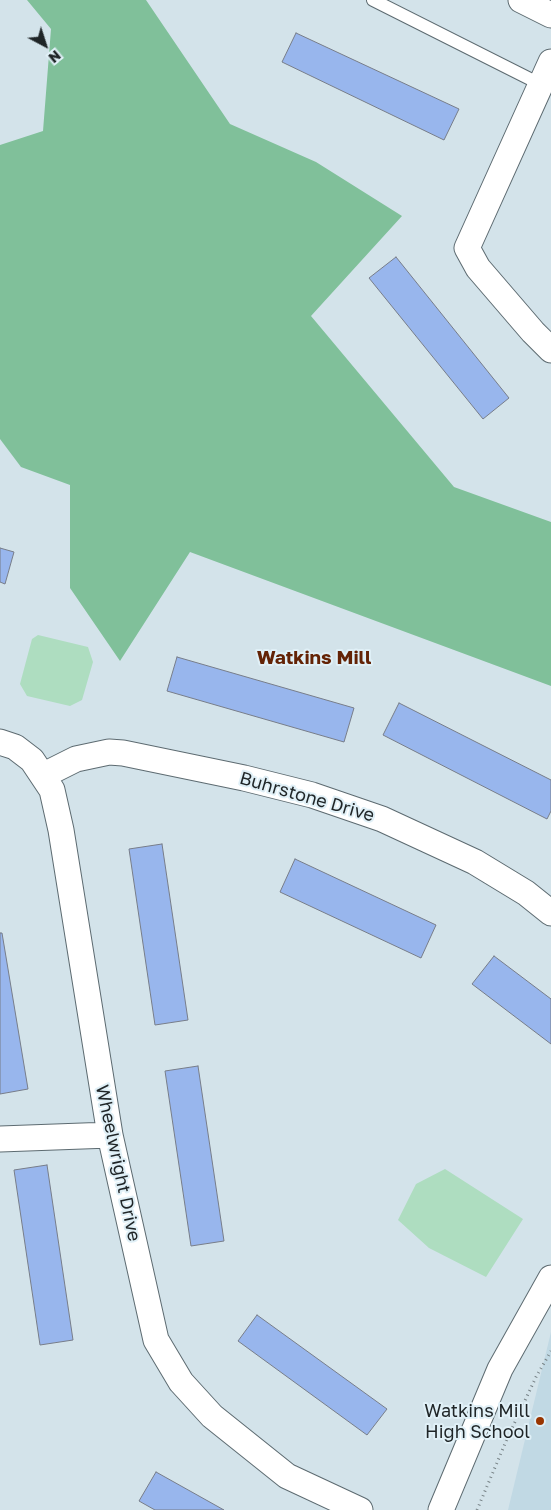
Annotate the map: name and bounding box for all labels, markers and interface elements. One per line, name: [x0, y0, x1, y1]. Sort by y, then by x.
north arrow: [20, 20, 70, 70]
text: N: [45, 47, 65, 67]
district label: Watkins Mill: [257, 647, 371, 669]
street label: Buhrstone Drive: [237, 767, 377, 827]
street label: Wheelwright Drive: [91, 1083, 145, 1243]
place label: Watkins Mill High School: [424, 1400, 530, 1442]
marker: Watkins Mill High School: [534, 1415, 546, 1427]

